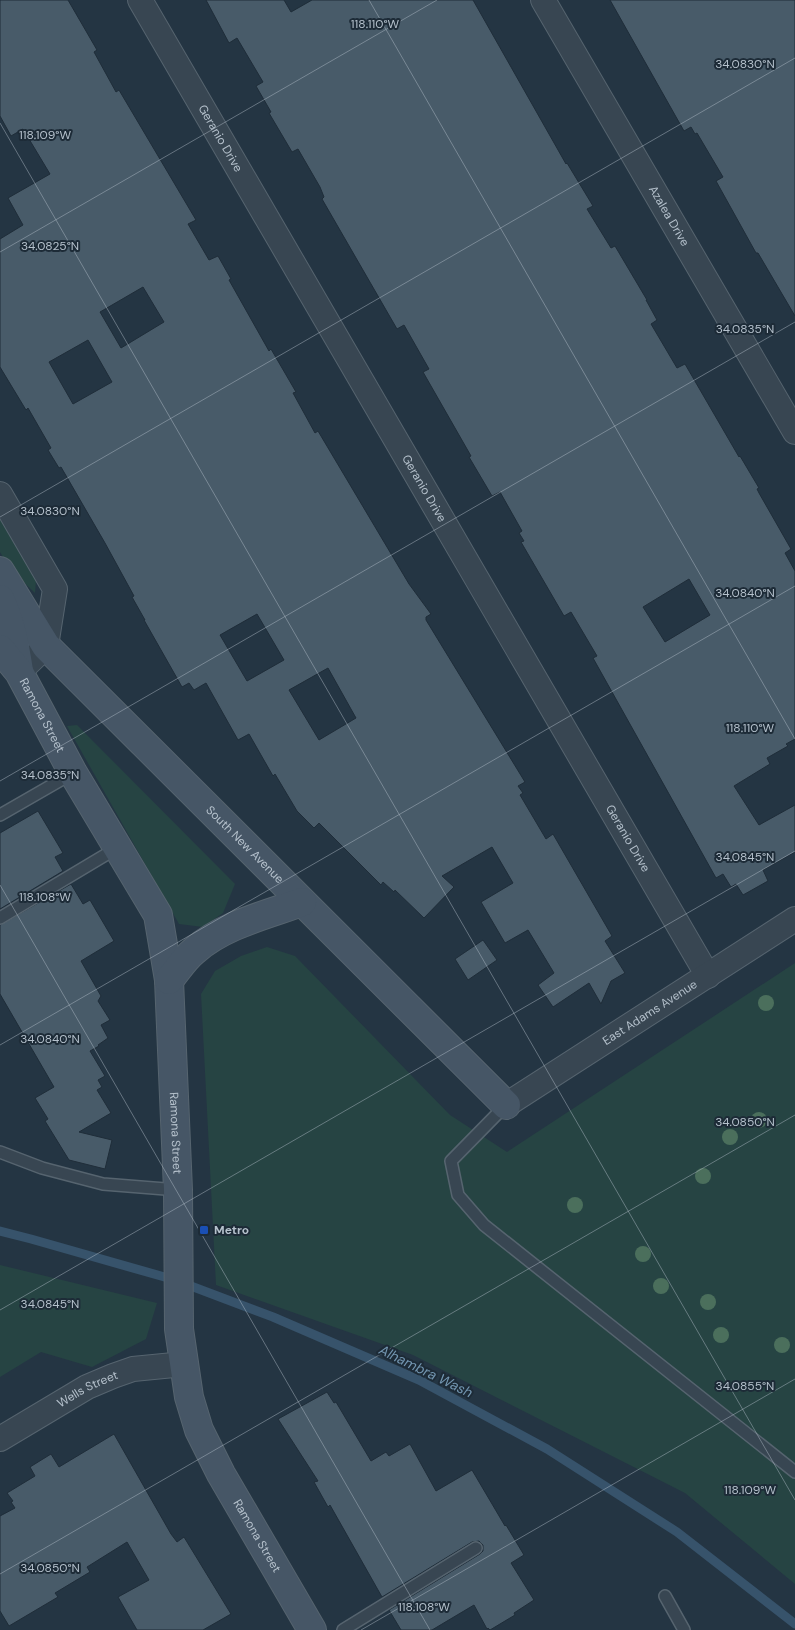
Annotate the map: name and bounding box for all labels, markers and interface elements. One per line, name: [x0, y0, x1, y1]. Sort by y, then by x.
text: 118.110°W: [351, 16, 400, 32]
text: 34.0830°N: [715, 56, 775, 72]
street label: Geranio Drive: [195, 102, 246, 175]
text: 118.109°W: [19, 127, 71, 143]
street label: Azalea Drive: [645, 183, 693, 249]
text: 34.0825°N: [21, 238, 79, 254]
text: 34.0835°N: [716, 321, 774, 337]
street label: Geranio Drive: [398, 452, 450, 525]
text: 34.0830°N: [20, 503, 80, 519]
text: 34.0840°N: [715, 585, 775, 601]
street label: Ramona Street: [16, 675, 69, 756]
text: 118.110°W: [726, 720, 775, 736]
text: 34.0835°N: [21, 767, 79, 783]
street label: South New Avenue: [203, 802, 287, 887]
street label: Geranio Drive: [602, 802, 654, 875]
text: 34.0845°N: [716, 849, 774, 865]
text: 118.108°W: [19, 889, 71, 905]
street label: East Adams Avenue: [599, 976, 700, 1049]
text: 34.0840°N: [20, 1031, 80, 1047]
street label: Ramona Street: [166, 1092, 185, 1175]
text: 34.0850°N: [715, 1114, 775, 1130]
place label: Metro: [214, 1222, 249, 1238]
marker: Metro: [198, 1224, 210, 1236]
text: 34.0845°N: [21, 1296, 79, 1312]
water label: Alhambra Wash: [375, 1340, 476, 1401]
street label: Wells Street: [54, 1367, 120, 1411]
text: 34.0855°N: [716, 1378, 774, 1394]
text: 118.109°W: [724, 1482, 776, 1498]
street label: Ramona Street: [230, 1496, 285, 1576]
text: 34.0850°N: [20, 1560, 80, 1576]
text: 118.108°W: [398, 1599, 450, 1615]

